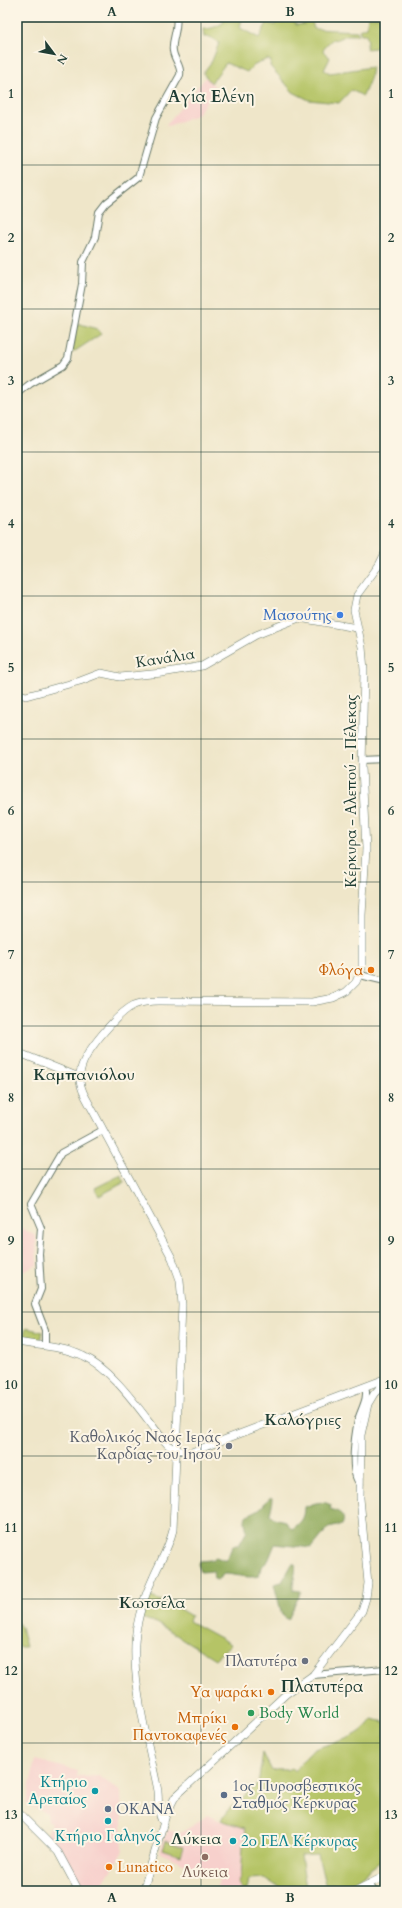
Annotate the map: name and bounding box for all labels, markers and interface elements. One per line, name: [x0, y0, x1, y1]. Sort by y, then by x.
text: A: [107, 3, 117, 21]
text: B: [285, 3, 295, 21]
north arrow: [34, 34, 74, 74]
text: N: [53, 51, 71, 67]
text: 1: [8, 85, 14, 103]
district label: Αγία Ελένη: [168, 85, 254, 108]
text: 1: [388, 85, 394, 103]
text: 2: [8, 229, 15, 247]
text: 2: [388, 229, 395, 247]
text: 3: [8, 372, 15, 390]
text: 3: [388, 372, 395, 390]
text: 4: [8, 515, 15, 533]
text: 4: [388, 515, 395, 533]
place label: Μασούτης: [263, 605, 333, 625]
marker: Μασούτης: [335, 610, 345, 620]
street label: Κανάλια: [134, 643, 196, 673]
text: 5: [8, 659, 14, 677]
text: 5: [388, 659, 394, 677]
street label: Κέρκυρα - Αλεπού - Πέλεκας: [341, 694, 361, 888]
text: 6: [8, 802, 15, 820]
text: 6: [388, 802, 395, 820]
text: 7: [8, 946, 15, 964]
text: 7: [388, 946, 395, 964]
place label: Φλόγα: [319, 960, 363, 980]
marker: Φλόγα: [366, 965, 376, 975]
district label: Καμπανιόλου: [33, 1064, 135, 1086]
text: 8: [8, 1089, 14, 1107]
text: 8: [388, 1089, 394, 1107]
text: 9: [8, 1232, 15, 1250]
text: 9: [388, 1232, 395, 1250]
text: 10: [4, 1376, 18, 1394]
text: 10: [384, 1376, 398, 1394]
district label: Καλόγριες: [265, 1409, 342, 1431]
place label: Καθολικός Ναός Ιεράς Καρδίας του Ιησού: [70, 1427, 222, 1464]
marker: Καθολικός Ναός Ιεράς Καρδίας του Ιησού: [224, 1441, 234, 1451]
text: 11: [4, 1519, 18, 1537]
text: 11: [384, 1519, 398, 1537]
district label: Κωτσέλα: [119, 1592, 185, 1614]
place label: Πλατυτέρα: [225, 1651, 297, 1671]
marker: Πλατυτέρα: [300, 1656, 310, 1666]
text: 12: [4, 1662, 18, 1680]
text: 12: [384, 1662, 398, 1680]
district label: Πλατυτέρα: [281, 1675, 363, 1698]
place label: Υα ψαράκι: [190, 1682, 263, 1702]
marker: Υα ψαράκι: [266, 1687, 276, 1697]
place label: Body World: [259, 1703, 339, 1723]
place label: Μπρίκι Παντοκαφενές: [133, 1708, 228, 1745]
marker: Body World: [246, 1708, 256, 1718]
marker: Μπρίκι Παντοκαφενές: [230, 1722, 240, 1732]
place label: Κτήριο Αρεταίος: [28, 1772, 88, 1809]
place label: 1ος Πυροσβεστικός Σταθμός Κέρκυρας: [232, 1776, 362, 1813]
marker: Κτήριο Αρεταίος: [90, 1786, 100, 1796]
marker: 1ος Πυροσβεστικός Σταθμός Κέρκυρας: [219, 1790, 229, 1800]
place label: ΟΚΑΝΑ: [116, 1799, 175, 1819]
marker: ΟΚΑΝΑ: [103, 1804, 113, 1814]
text: 13: [4, 1806, 18, 1824]
text: 13: [384, 1806, 398, 1824]
marker: Κτήριο Γαληνός: [103, 1816, 113, 1826]
place label: Κτήριο Γαληνός: [55, 1826, 162, 1846]
district label: Λύκεια: [171, 1828, 221, 1850]
place label: 2ο ΓΕΛ Κέρκυρας: [241, 1831, 358, 1851]
marker: 2ο ΓΕΛ Κέρκυρας: [228, 1836, 238, 1846]
marker: Λύκεια: [200, 1852, 210, 1862]
place label: Lunatico: [117, 1857, 173, 1877]
marker: Lunatico: [104, 1862, 114, 1872]
place label: Λύκεια: [182, 1862, 228, 1882]
text: A: [107, 1889, 117, 1907]
text: B: [285, 1889, 295, 1907]

